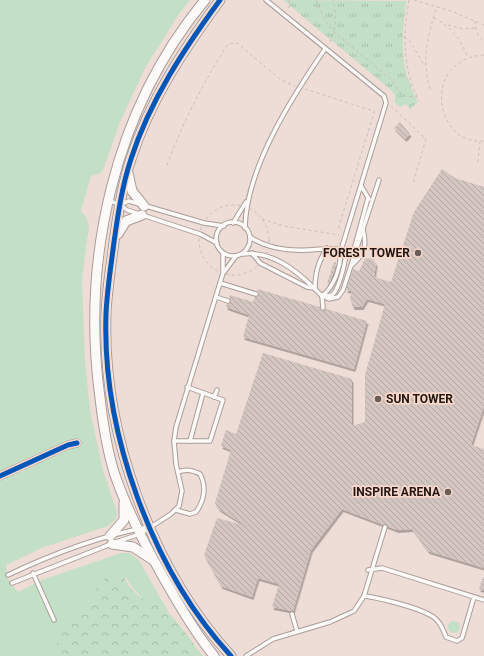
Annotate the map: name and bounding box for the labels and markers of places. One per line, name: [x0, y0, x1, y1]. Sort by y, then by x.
place label: FOREST TOWER: [323, 246, 410, 260]
marker: FOREST TOWER: [413, 248, 423, 258]
place label: SUN TOWER: [386, 392, 453, 406]
marker: SUN TOWER: [373, 394, 383, 404]
place label: INSPIRE ARENA: [353, 485, 441, 499]
marker: INSPIRE ARENA: [443, 487, 453, 497]

